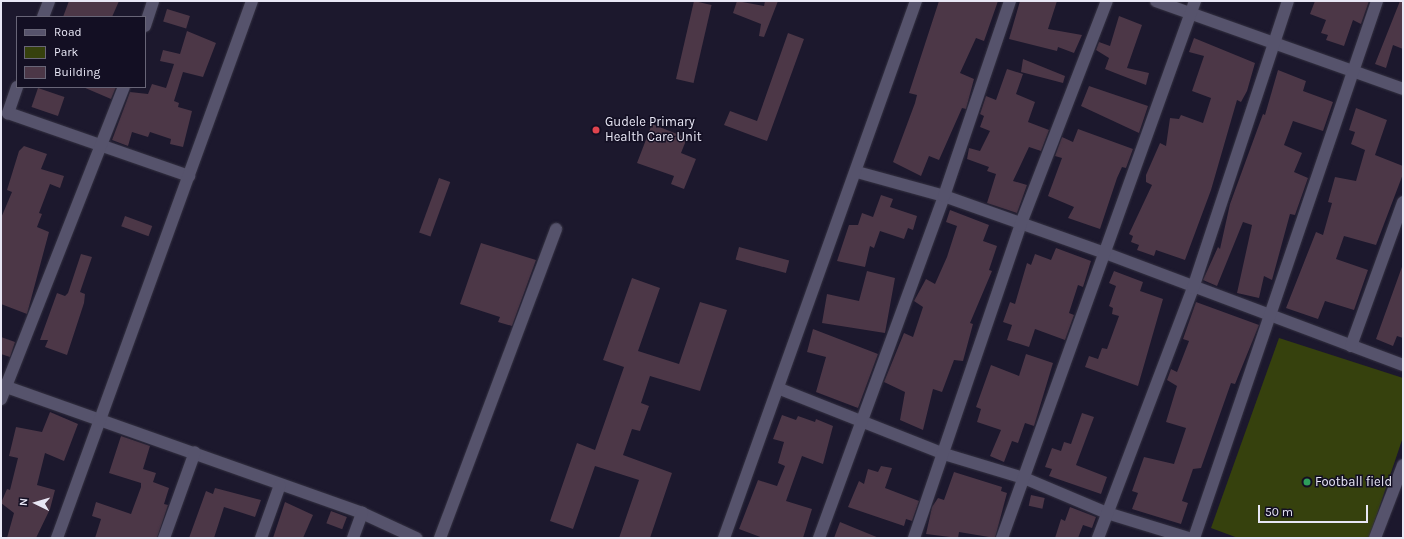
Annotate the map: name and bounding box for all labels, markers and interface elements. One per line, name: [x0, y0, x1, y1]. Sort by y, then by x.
legend: [16, 16, 146, 88]
text: Road: [54, 25, 82, 39]
text: Park: [54, 45, 78, 59]
text: Building: [54, 65, 100, 79]
place label: Gudele Primary Health Care Unit: [605, 115, 702, 146]
marker: Gudele Primary Health Care Unit: [590, 124, 602, 136]
place label: Football field: [1315, 474, 1392, 490]
marker: Football field: [1302, 477, 1312, 487]
north arrow: [16, 483, 56, 523]
text: N: [17, 497, 30, 506]
scale bar: [1260, 497, 1370, 523]
text: 50 m: [1265, 505, 1293, 519]

